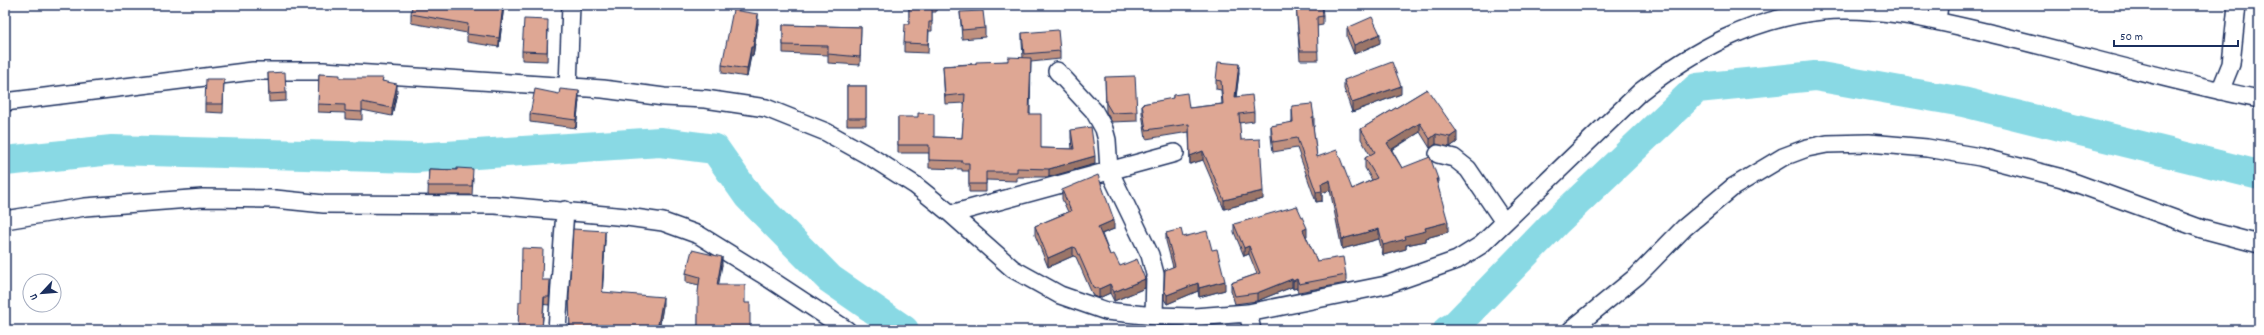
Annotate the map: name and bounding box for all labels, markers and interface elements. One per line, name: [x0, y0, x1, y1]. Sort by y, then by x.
scale bar: [2114, 22, 2238, 48]
text: 50 m: [2120, 29, 2143, 46]
north arrow: [22, 273, 62, 313]
text: U: [26, 291, 43, 302]

